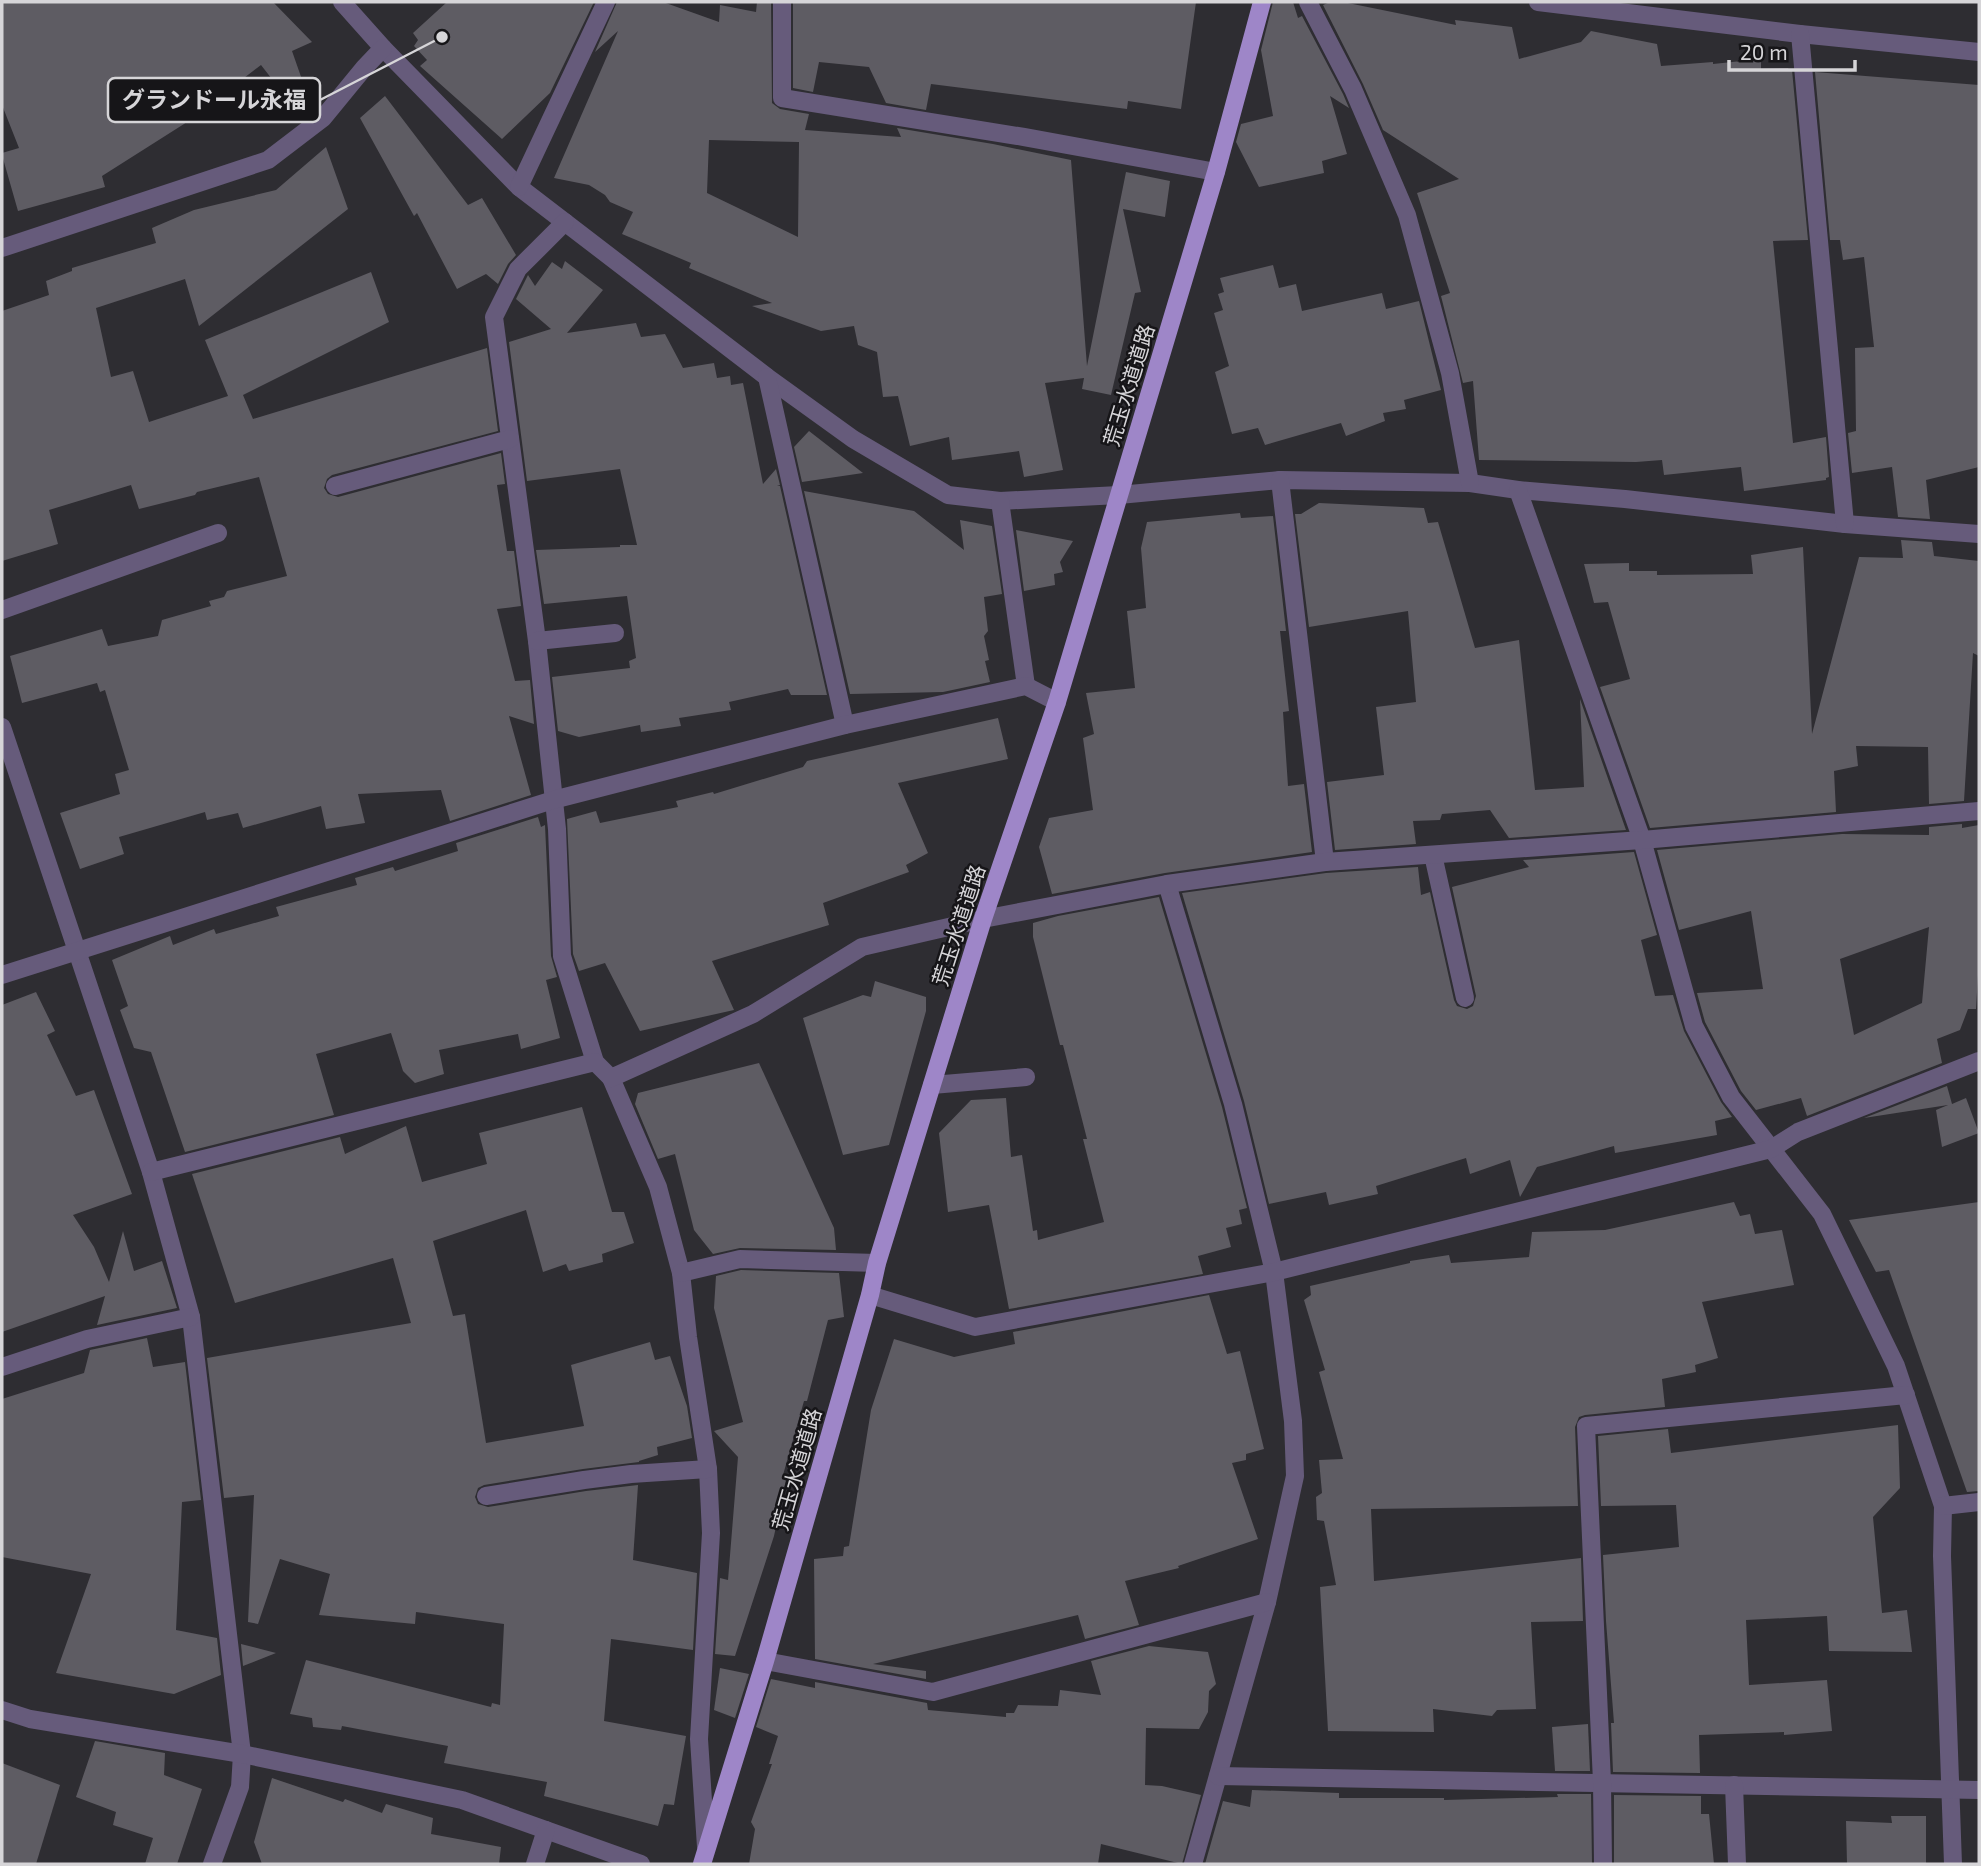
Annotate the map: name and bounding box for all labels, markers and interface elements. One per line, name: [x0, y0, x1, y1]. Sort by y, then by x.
scale bar: [1729, 28, 1855, 72]
text: 20 m: [1740, 39, 1788, 64]
callout: グランドール永福: [108, 78, 320, 122]
text: グランドール永福: [122, 85, 306, 113]
street label: 荒玉水道道路: [1098, 321, 1158, 449]
street label: 荒玉水道道路: [927, 861, 989, 989]
street label: 荒玉水道道路: [767, 1405, 825, 1533]

